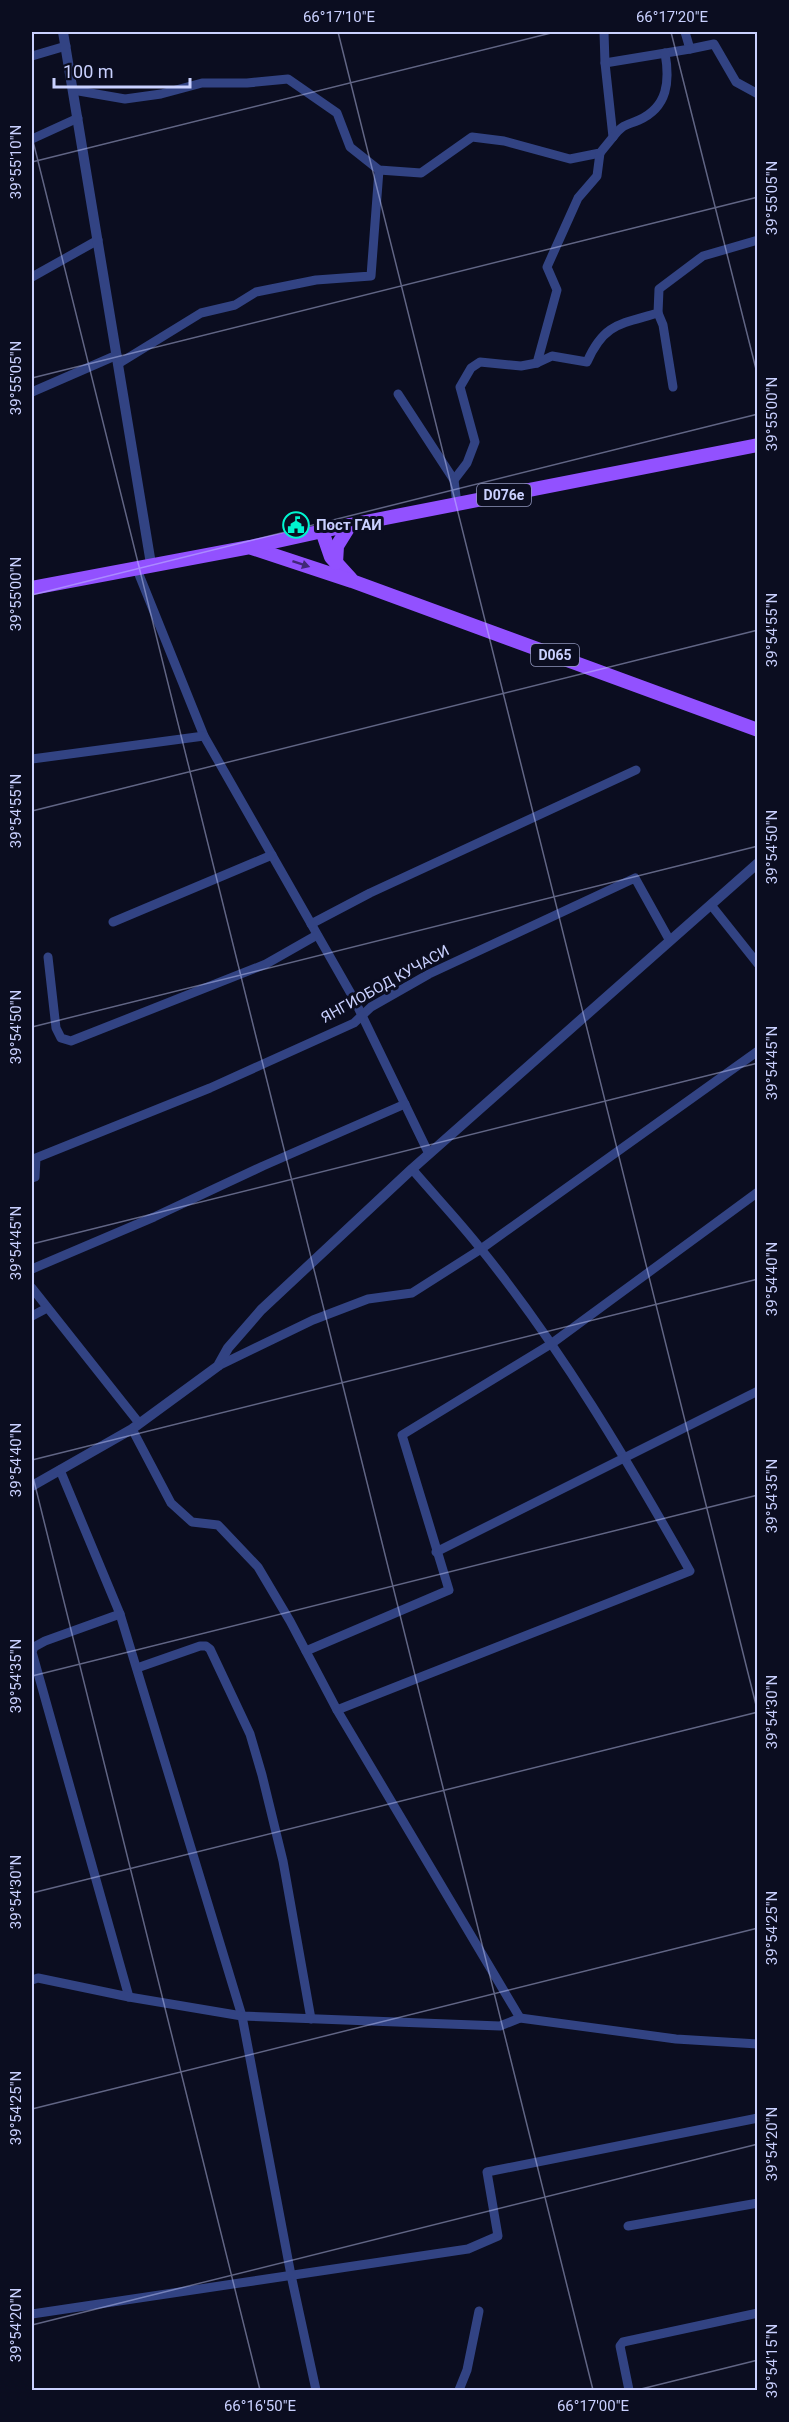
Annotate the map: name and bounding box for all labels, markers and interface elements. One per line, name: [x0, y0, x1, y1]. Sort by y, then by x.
text: 66°17'10"E: [303, 8, 376, 26]
text: 66°17'20"E: [636, 8, 709, 26]
scale bar: [54, 51, 190, 89]
text: 100 m: [63, 61, 114, 82]
text: 39°55'10"N: [7, 125, 25, 199]
text: 39°55'05"N: [763, 161, 781, 235]
text: 39°55'05"N: [7, 341, 25, 415]
text: 39°55'00"N: [763, 377, 781, 451]
road number: D076e: [477, 484, 531, 506]
public building icon: Пост ГАИ: [281, 510, 311, 540]
place label: Пост ГАИ: [316, 516, 382, 534]
text: 39°55'00"N: [7, 557, 25, 631]
one-way arrow: [292, 560, 310, 569]
text: 39°54'55"N: [763, 593, 781, 667]
road number: D065: [531, 644, 579, 666]
text: 39°54'55"N: [7, 774, 25, 848]
text: 39°54'50"N: [763, 810, 781, 884]
street label: ЯНГИОБОД КУЧАСИ: [318, 941, 452, 1027]
text: 39°54'50"N: [7, 990, 25, 1064]
text: 39°54'45"N: [763, 1026, 781, 1100]
text: 39°54'45"N: [7, 1206, 25, 1280]
text: 39°54'40"N: [763, 1242, 781, 1316]
text: 39°54'40"N: [7, 1423, 25, 1497]
text: 39°54'35"N: [763, 1459, 781, 1533]
text: 39°54'35"N: [7, 1639, 25, 1713]
text: 39°54'30"N: [763, 1675, 781, 1749]
text: 39°54'30"N: [7, 1855, 25, 1929]
text: 39°54'25"N: [763, 1891, 781, 1965]
text: 39°54'25"N: [7, 2071, 25, 2145]
text: 39°54'20"N: [763, 2107, 781, 2181]
text: 39°54'20"N: [7, 2288, 25, 2362]
text: 39°54'15"N: [763, 2324, 781, 2398]
text: 66°16'50"E: [224, 2397, 297, 2415]
text: 66°17'00"E: [557, 2397, 630, 2415]

